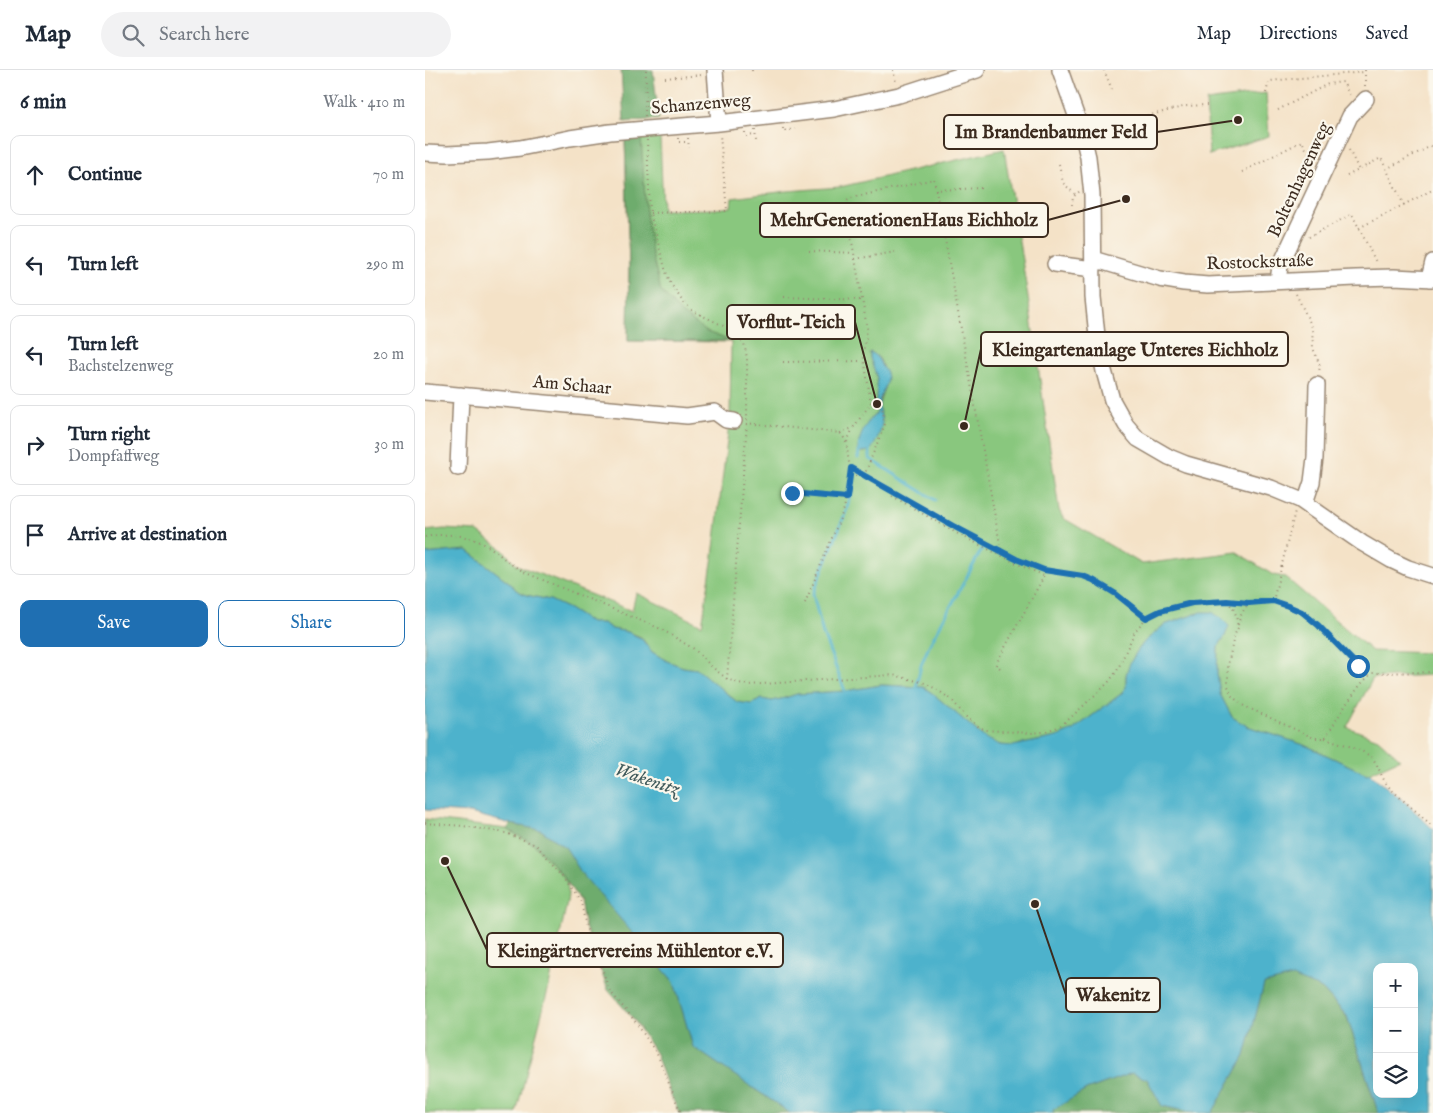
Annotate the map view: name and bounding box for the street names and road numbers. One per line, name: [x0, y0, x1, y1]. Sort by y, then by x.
street label: Schanzenweg: [650, 89, 752, 121]
street label: Boltenhagenweg: [1263, 118, 1337, 242]
street label: Rostockstraße: [1206, 250, 1314, 276]
street label: Am Schaar: [531, 371, 613, 401]

